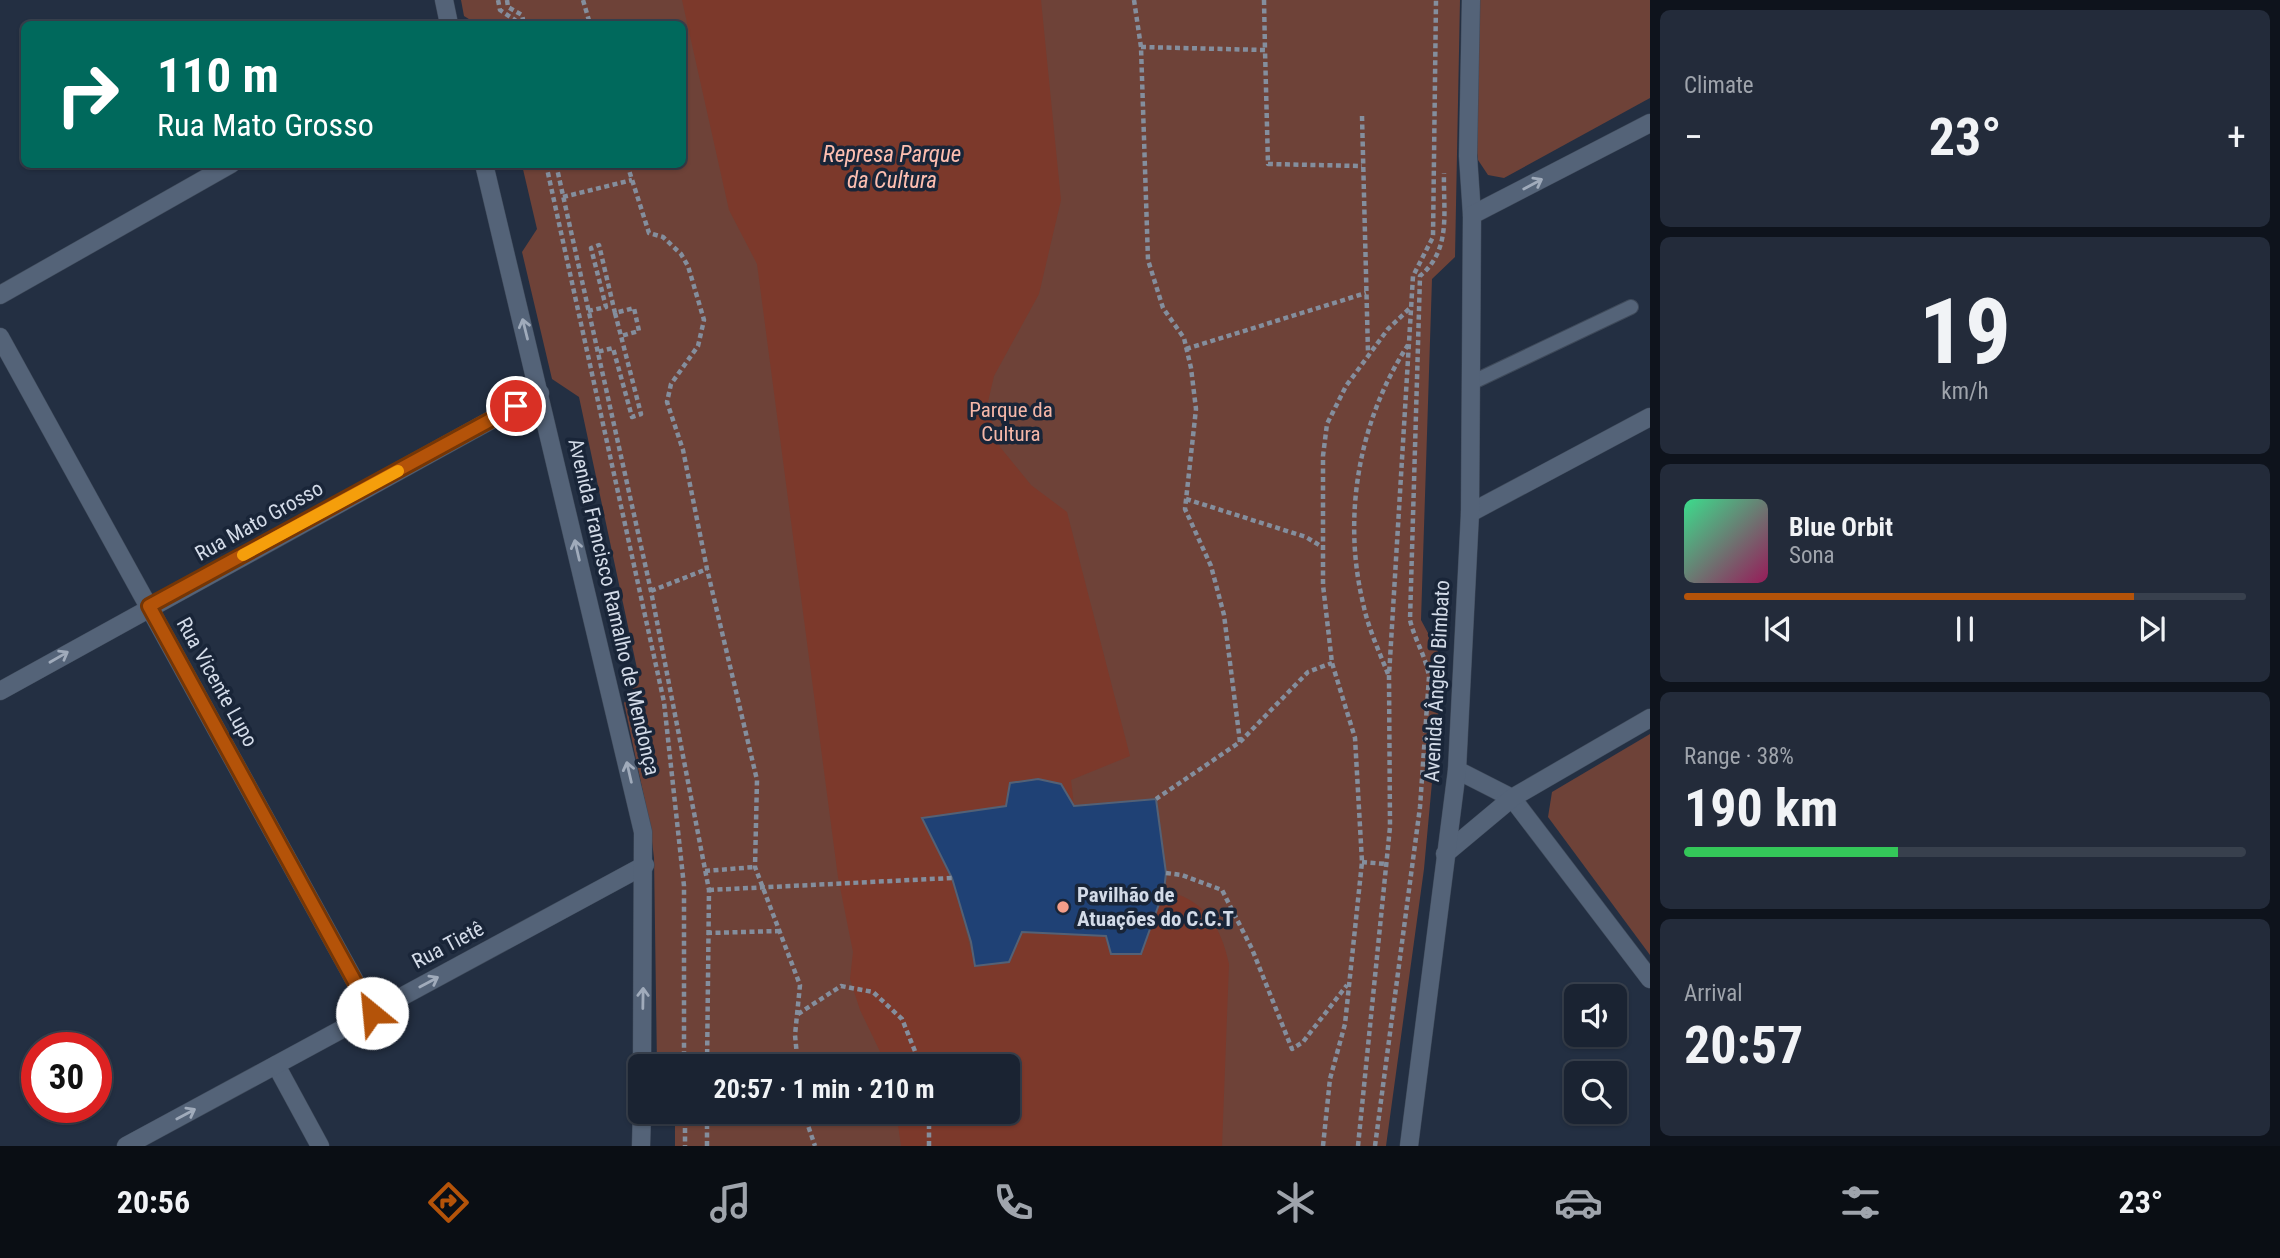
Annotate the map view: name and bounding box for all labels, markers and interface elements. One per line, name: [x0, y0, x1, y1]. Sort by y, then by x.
text: 110 m: [157, 47, 279, 104]
icon: right: [42, 49, 133, 140]
text: Climate: [1684, 72, 1754, 99]
text: Rua Mato Grosso: [157, 106, 374, 144]
text: 23°: [1929, 107, 2001, 168]
text: −: [1684, 115, 1703, 159]
text: +: [2227, 115, 2246, 159]
water label: Represa Parque da Cultura: [823, 141, 961, 194]
one-way arrow: [1522, 176, 1542, 190]
text: 19: [1919, 279, 2011, 385]
one-way arrow: [517, 318, 531, 341]
pin: [486, 376, 546, 436]
text: km/h: [1941, 378, 1989, 405]
icon: arrive: [497, 387, 535, 425]
park label: Parque da Cultura: [969, 398, 1053, 446]
street label: Avenida Francisco Ramalho de Mendonça: [563, 436, 665, 778]
street label: Rua Mato Grosso: [191, 476, 327, 566]
text: Blue Orbit: [1789, 512, 1893, 542]
one-way arrow: [570, 539, 583, 562]
text: Sona: [1789, 542, 1835, 569]
street label: Avenida Ângelo Bimbato: [1420, 579, 1454, 783]
icon: previous: [1759, 610, 1797, 648]
icon: pause: [1946, 610, 1984, 648]
icon: next: [2133, 610, 2171, 648]
street label: Rua Vicente Lupo: [172, 613, 262, 751]
one-way arrow: [49, 650, 69, 664]
text: Range · 38%: [1684, 743, 1794, 770]
one-way arrow: [622, 761, 635, 784]
text: 190 km: [1684, 778, 1838, 839]
place label: Pavilhão de Atuações do C.C.T: [1077, 883, 1234, 931]
marker: Pavilhão de Atuações do C.C.T: [1055, 899, 1071, 915]
street label: Rua Tietê: [408, 916, 488, 974]
one-way arrow: [418, 974, 439, 988]
position arrow: [335, 976, 409, 1050]
text: Arrival: [1684, 980, 1743, 1007]
map controls: [1564, 984, 1627, 1124]
button: sound: [1564, 984, 1627, 1047]
one-way arrow: [636, 986, 650, 1009]
text: 20:57: [1684, 1015, 1803, 1076]
speed limit sign: 30: [21, 1032, 112, 1123]
button: search: [1564, 1061, 1627, 1124]
text: 20:57 · 1 min · 210 m: [714, 1074, 934, 1104]
one-way arrow: [175, 1106, 196, 1120]
icon: directions: [424, 1178, 473, 1227]
icon: music: [706, 1178, 755, 1227]
icon: phone: [989, 1178, 1038, 1227]
icon: climate: [1271, 1178, 1320, 1227]
icon: car: [1554, 1178, 1603, 1227]
icon: filters: [1836, 1178, 1885, 1227]
text: 20:56: [117, 1183, 190, 1221]
text: 23°: [2118, 1183, 2163, 1221]

